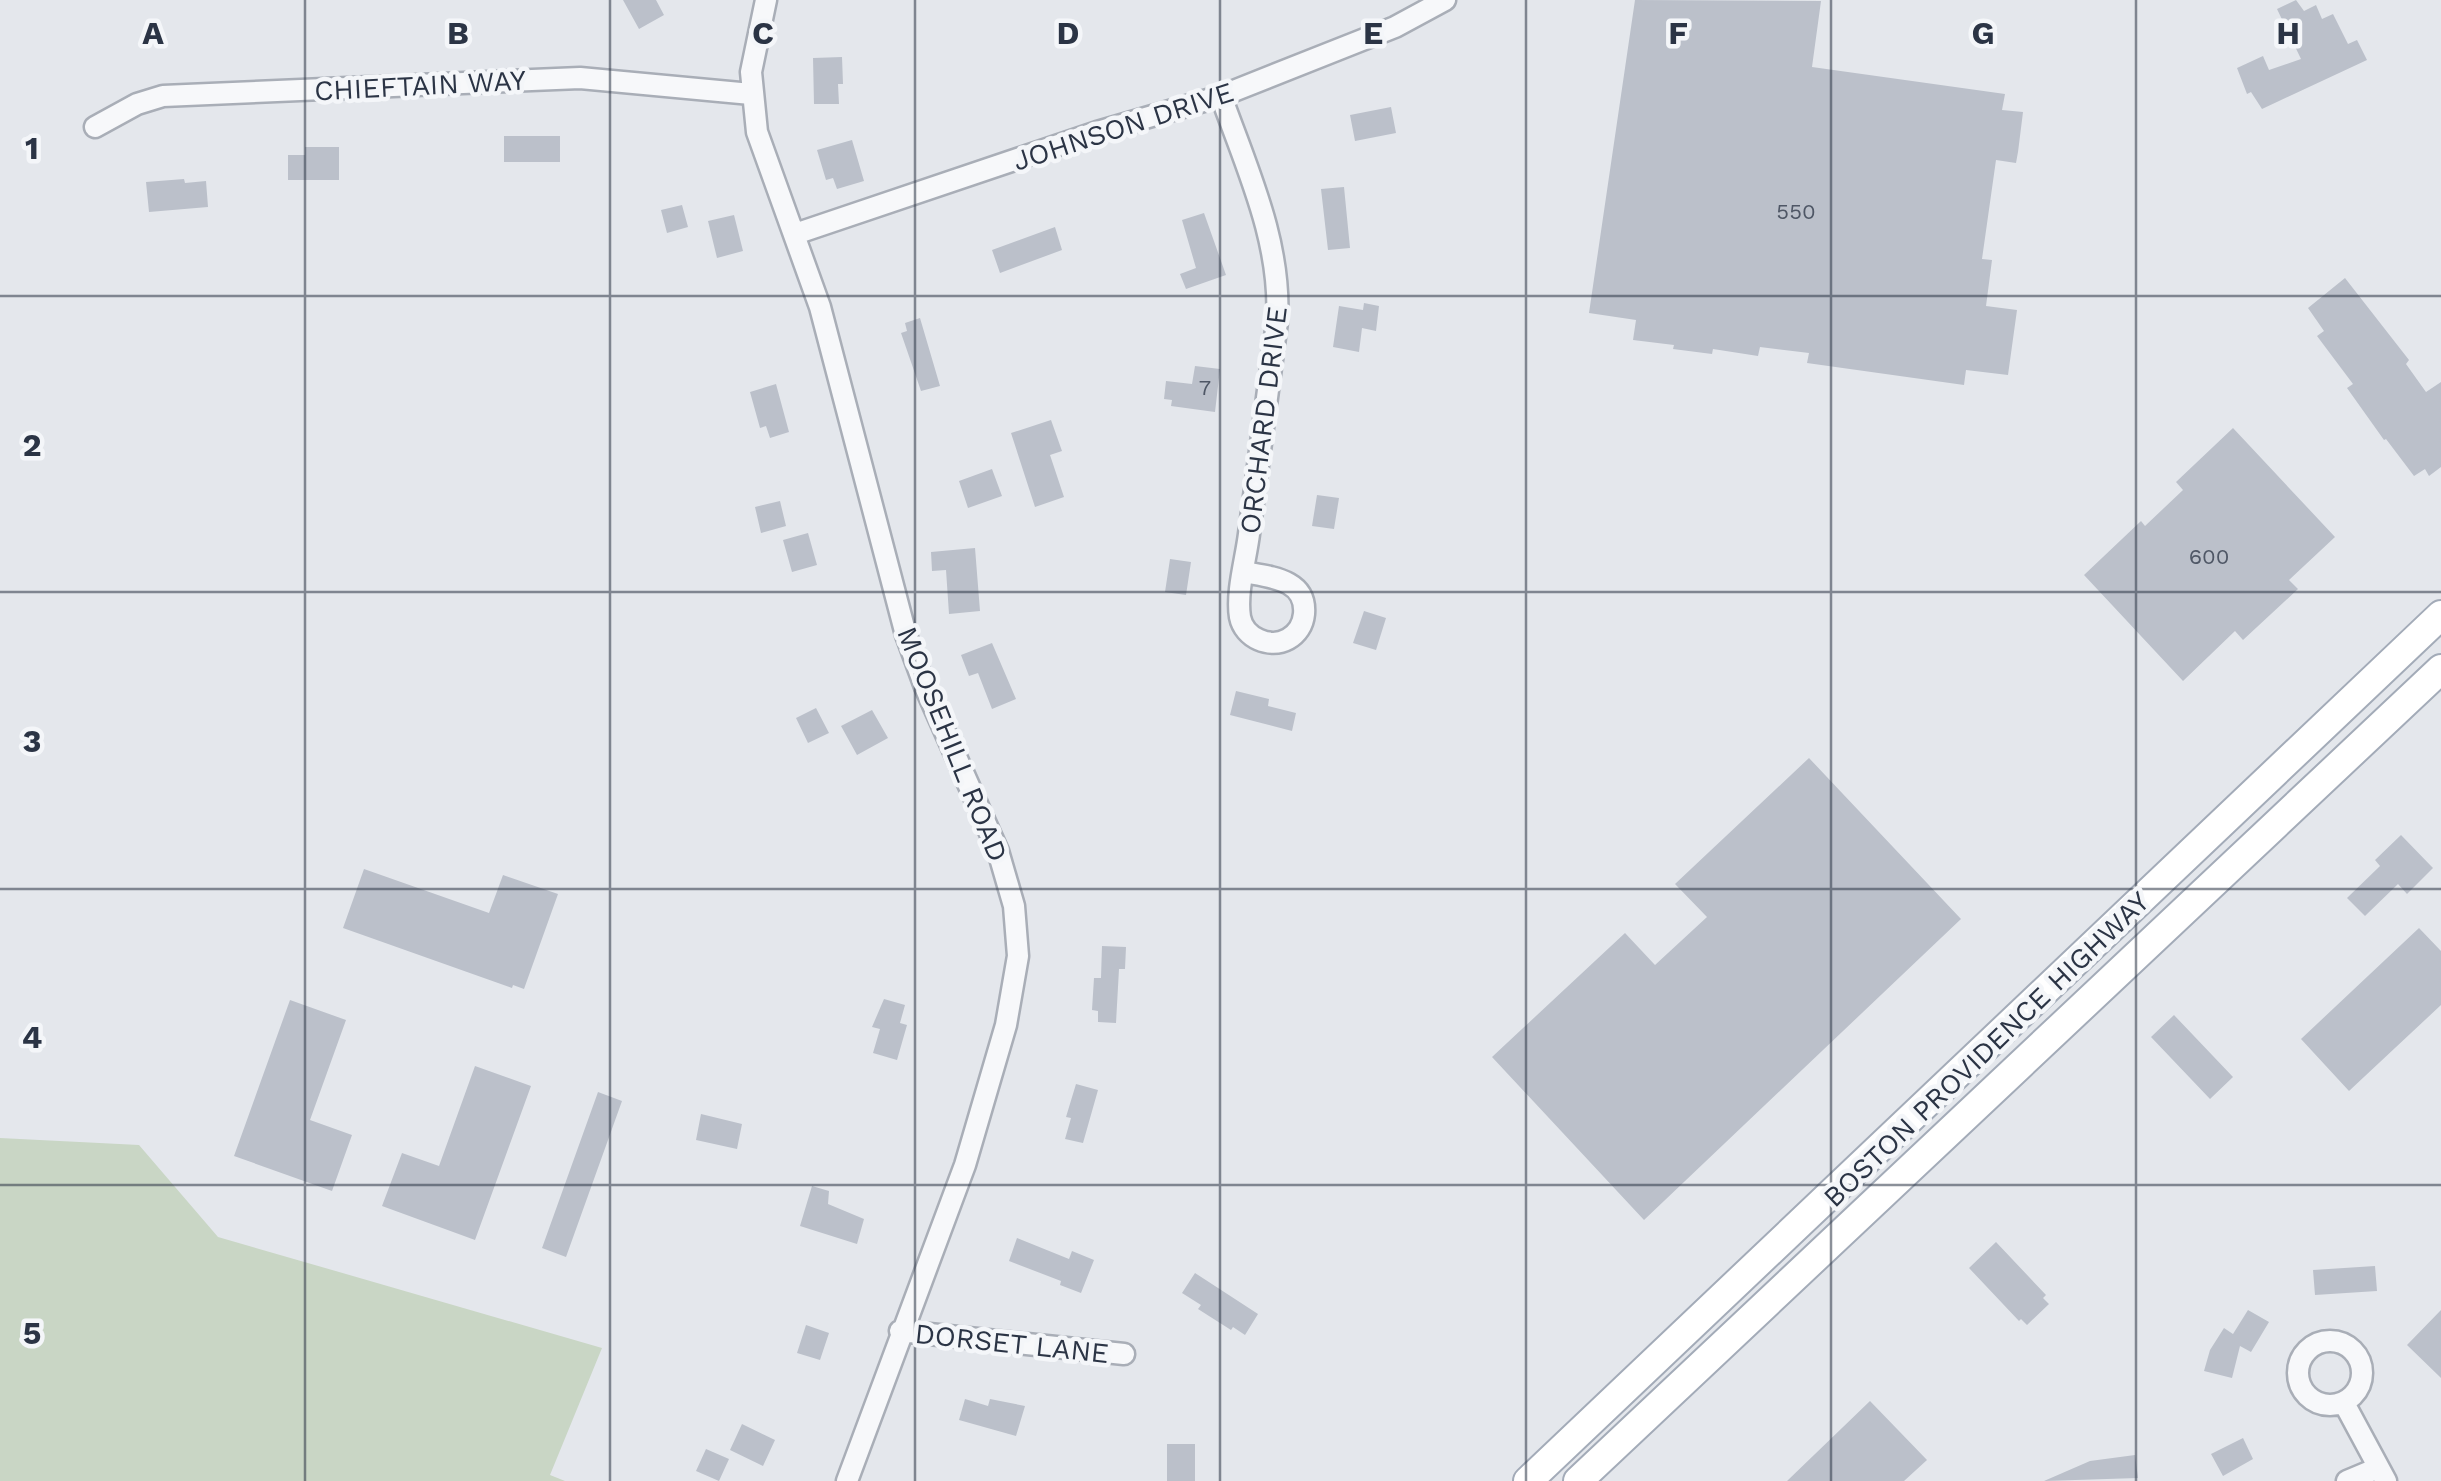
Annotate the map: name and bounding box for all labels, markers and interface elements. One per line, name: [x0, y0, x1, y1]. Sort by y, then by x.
text: A: [142, 14, 164, 52]
text: B: [447, 14, 469, 52]
text: C: [752, 14, 774, 52]
text: D: [1057, 14, 1079, 52]
text: E: [1363, 14, 1383, 52]
text: F: [1668, 14, 1688, 52]
text: G: [1971, 14, 1995, 52]
text: H: [2276, 14, 2300, 52]
street label: CHIEFTAIN WAY: [313, 63, 527, 108]
street label: JOHNSON DRIVE: [1009, 75, 1238, 178]
text: 1: [25, 129, 39, 167]
house number: 550: [1776, 199, 1816, 224]
street label: ORCHARD DRIVE: [1233, 304, 1294, 536]
house number: 7: [1199, 375, 1211, 400]
text: 2: [22, 426, 42, 464]
house number: 600: [2189, 544, 2229, 569]
street label: MOOSEHILL ROAD: [890, 622, 1015, 866]
text: 3: [23, 722, 41, 760]
street label: BOSTON PROVIDENCE HIGHWAY: [1817, 885, 2156, 1214]
text: 4: [22, 1018, 42, 1056]
text: 5: [23, 1314, 41, 1352]
street label: DORSET LANE: [913, 1317, 1111, 1370]

